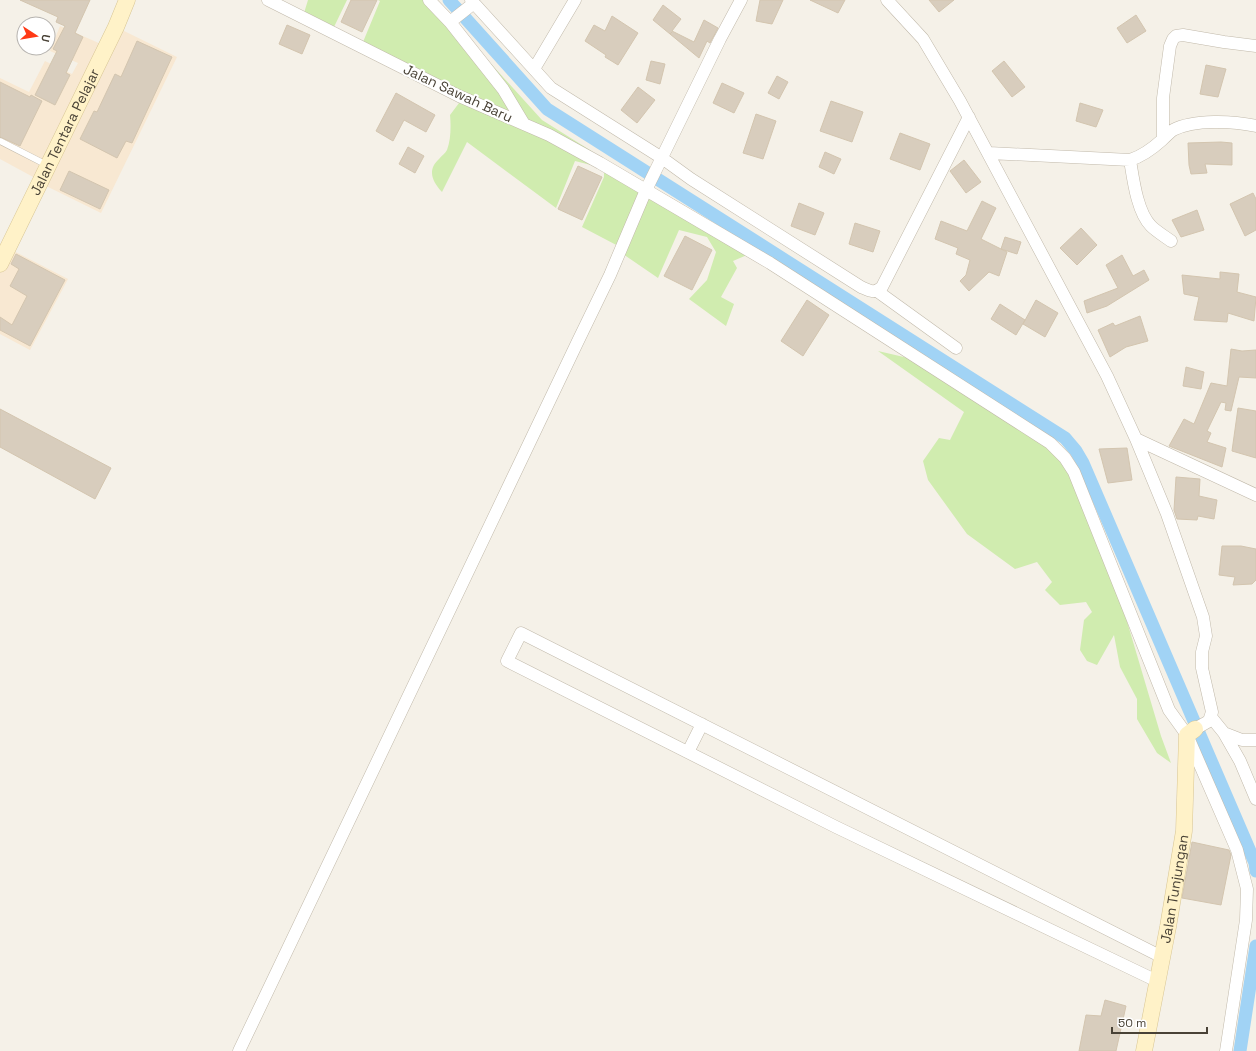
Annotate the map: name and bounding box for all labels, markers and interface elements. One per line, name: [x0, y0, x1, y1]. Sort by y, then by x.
north arrow: [16, 16, 56, 56]
text: U: [38, 33, 53, 43]
street label: Jalan Sawah Baru: [400, 60, 516, 126]
street label: Jalan Tentara Pelajar: [26, 66, 103, 198]
street label: Jalan Tunjungan: [1156, 833, 1192, 945]
scale bar: [1112, 1009, 1207, 1035]
text: 50 m: [1118, 1015, 1146, 1031]

